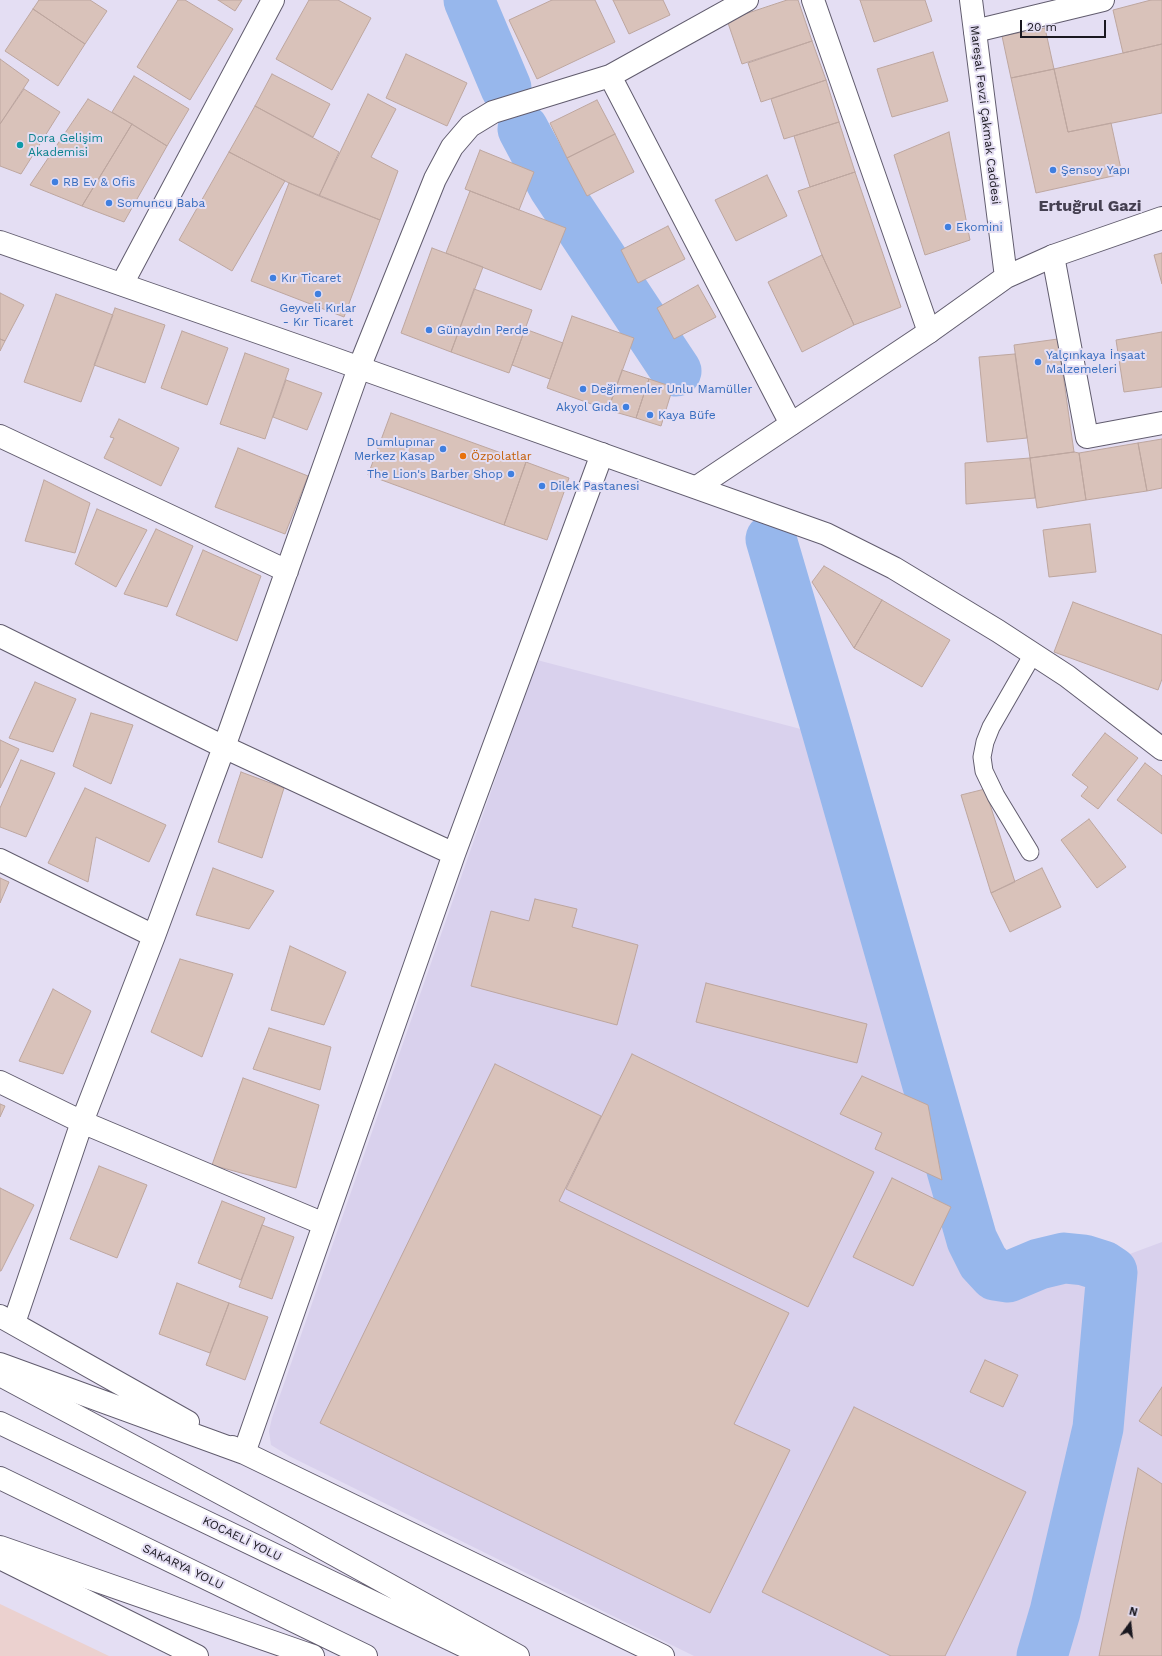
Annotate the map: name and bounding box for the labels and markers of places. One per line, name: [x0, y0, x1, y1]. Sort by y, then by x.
place label: Dora Gelişim Akademisi: [28, 131, 103, 159]
marker: Dora Gelişim Akademisi: [15, 140, 25, 150]
place label: Şensoy Yapı: [1061, 163, 1130, 177]
marker: Şensoy Yapı: [1048, 165, 1058, 175]
place label: RB Ev & Ofis: [63, 175, 135, 189]
marker: RB Ev & Ofis: [50, 177, 60, 187]
place label: Somuncu Baba: [117, 196, 205, 210]
marker: Somuncu Baba: [104, 198, 114, 208]
place label: Ekomini: [956, 220, 1003, 234]
marker: Ekomini: [943, 222, 953, 232]
place label: Kır Ticaret: [281, 271, 341, 285]
marker: Kır Ticaret: [268, 273, 278, 283]
marker: Geyveli Kırlar - Kır Ticaret: [313, 289, 323, 299]
place label: Geyveli Kırlar - Kır Ticaret: [280, 301, 356, 329]
place label: Günaydın Perde: [437, 323, 529, 337]
marker: Günaydın Perde: [424, 325, 434, 335]
place label: Yalçınkaya İnşaat Malzemeleri: [1046, 348, 1145, 376]
marker: Yalçınkaya İnşaat Malzemeleri: [1033, 357, 1043, 367]
place label: Değirmenler Unlu Mamüller: [591, 382, 752, 396]
marker: Değirmenler Unlu Mamüller: [578, 384, 588, 394]
place label: Akyol Gıda: [556, 400, 618, 414]
marker: Akyol Gıda: [621, 402, 631, 412]
place label: Kaya Büfe: [658, 408, 716, 422]
marker: Kaya Büfe: [645, 410, 655, 420]
place label: Dumlupınar Merkez Kasap: [354, 435, 435, 463]
marker: Dumlupınar Merkez Kasap: [438, 444, 448, 454]
place label: Özpolatlar: [471, 449, 532, 463]
marker: Özpolatlar: [458, 451, 468, 461]
place label: The Lion's Barber Shop: [367, 467, 503, 481]
marker: The Lion's Barber Shop: [506, 469, 516, 479]
place label: Dilek Pastanesi: [550, 479, 639, 493]
marker: Dilek Pastanesi: [537, 481, 547, 491]

